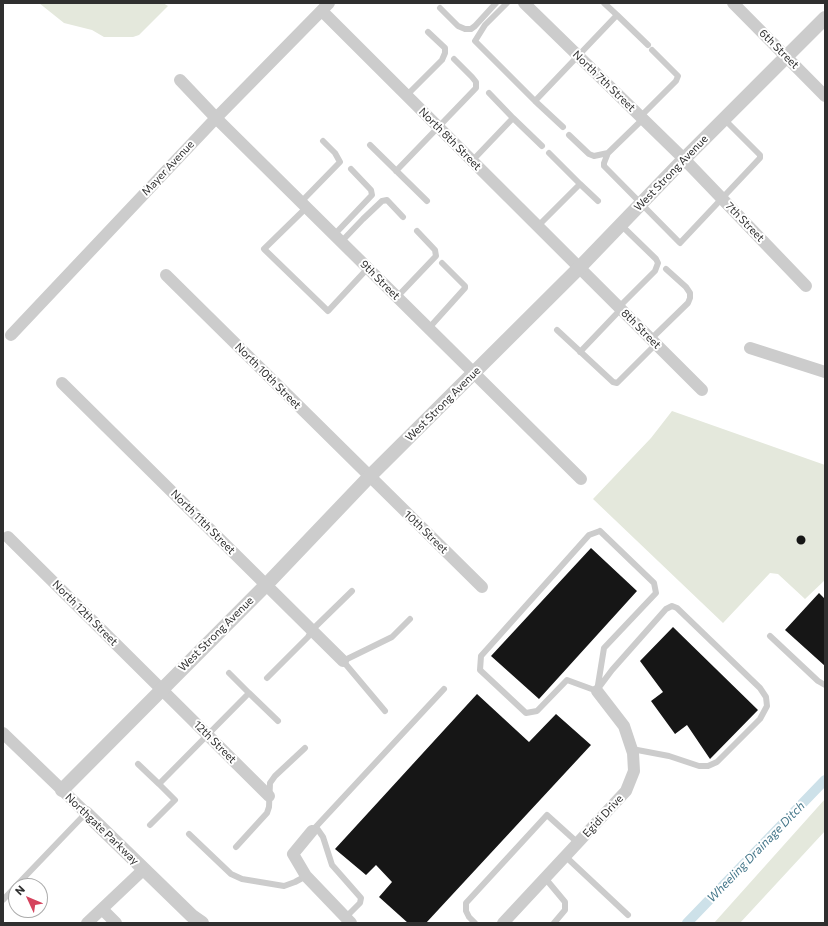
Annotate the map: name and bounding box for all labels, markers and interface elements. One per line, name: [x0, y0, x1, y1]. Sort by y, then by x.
street label: 6th Street: [756, 26, 802, 72]
street label: North 7th Street: [570, 48, 638, 114]
street label: North 8th Street: [416, 105, 484, 173]
street label: West Strong Avenue: [631, 132, 711, 214]
street label: Mayer Avenue: [139, 138, 197, 198]
street label: 7th Street: [723, 199, 767, 245]
street label: 9th Street: [357, 257, 403, 303]
street label: 8th Street: [618, 306, 664, 352]
street label: North 10th Street: [232, 340, 304, 412]
street label: West Strong Avenue: [403, 364, 483, 444]
street label: North 11th Street: [168, 487, 238, 557]
street label: 10th Street: [401, 508, 451, 556]
street label: North 12th Street: [50, 578, 120, 648]
street label: West Strong Avenue: [176, 594, 256, 674]
street label: 12th Street: [191, 718, 239, 766]
street label: Northgate Parkway: [62, 791, 142, 867]
street label: Egidi Drive: [580, 792, 626, 840]
water label: Wheeling Drainage Ditch: [704, 799, 808, 905]
north arrow: [8, 878, 48, 918]
text: N: [12, 883, 27, 898]

